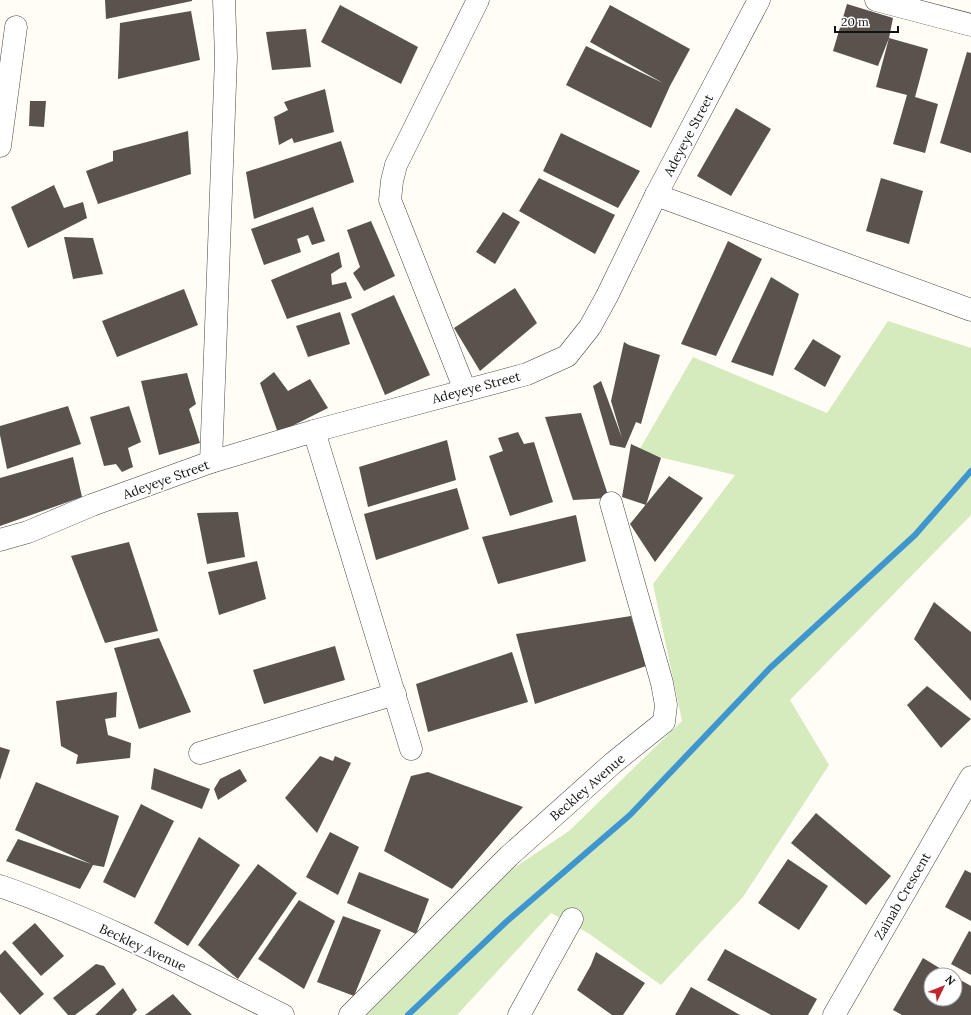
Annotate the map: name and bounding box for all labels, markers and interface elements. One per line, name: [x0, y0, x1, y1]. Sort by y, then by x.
scale bar: [835, 8, 898, 34]
text: 20 m: [841, 14, 869, 29]
street label: Adeyeye Street: [659, 91, 717, 180]
street label: Adeyeye Street: [429, 368, 522, 408]
street label: Adeyeye Street: [120, 456, 212, 503]
street label: Beckley Avenue: [546, 750, 628, 825]
street label: Zainab Crescent: [871, 849, 934, 943]
street label: Beckley Avenue: [97, 920, 189, 975]
north arrow: [923, 967, 963, 1007]
text: N: [942, 972, 959, 988]

